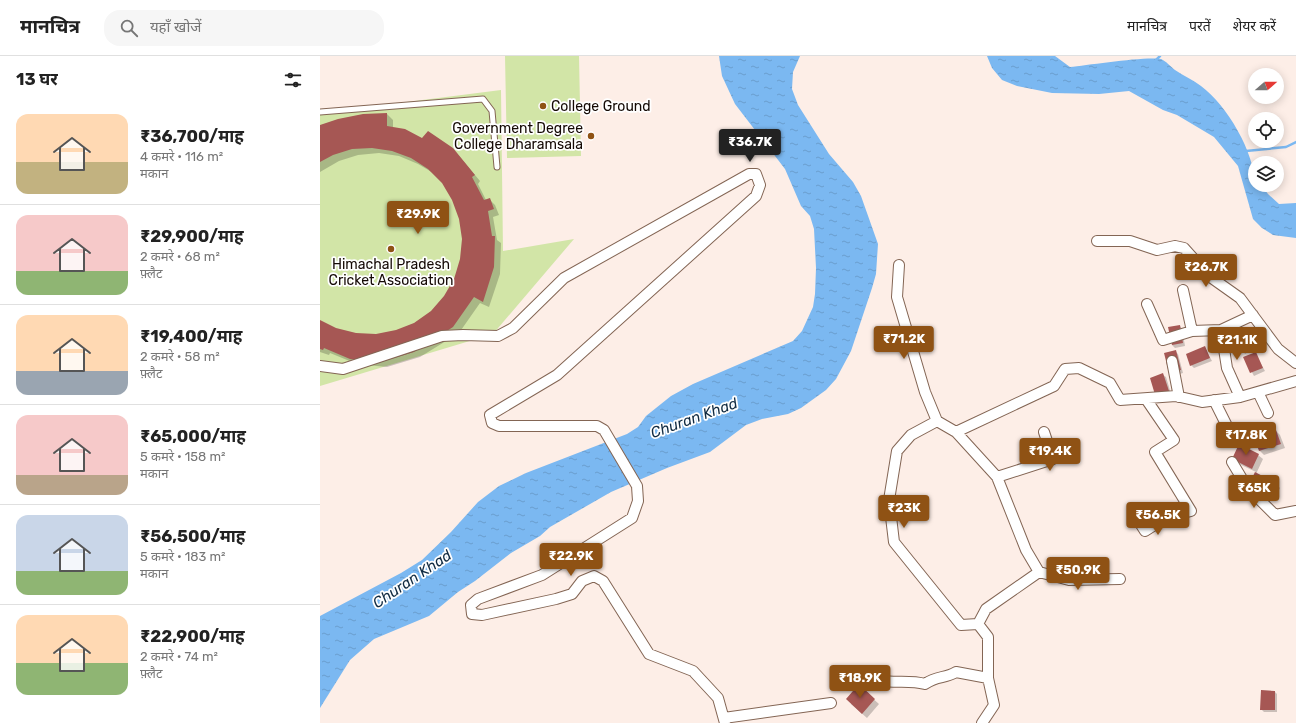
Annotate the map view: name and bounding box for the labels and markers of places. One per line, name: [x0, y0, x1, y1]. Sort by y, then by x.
place label: College Ground: [551, 98, 651, 115]
marker: College Ground: [538, 101, 548, 111]
place label: Government Degree College Dharamsala: [452, 120, 583, 153]
pin: ₹36.7K: [717, 129, 783, 163]
marker: Government Degree College Dharamsala: [586, 131, 596, 141]
pin: ₹29.9K: [385, 201, 451, 235]
marker: Himachal Pradesh Cricket Association: [386, 244, 396, 254]
pin: ₹26.7K: [1173, 254, 1239, 288]
place label: Himachal Pradesh Cricket Association: [329, 256, 453, 289]
pin: ₹71.2K: [871, 326, 937, 360]
pin: ₹21.1K: [1204, 327, 1270, 361]
pin: ₹17.8K: [1213, 422, 1279, 456]
pin: ₹19.4K: [1017, 438, 1083, 472]
pin: ₹65K: [1230, 475, 1278, 509]
pin: ₹23K: [880, 495, 928, 529]
pin: ₹56.5K: [1125, 502, 1191, 536]
pin: ₹22.9K: [538, 543, 604, 577]
pin: ₹50.9K: [1045, 557, 1111, 591]
pin: ₹18.9K: [827, 665, 893, 699]

